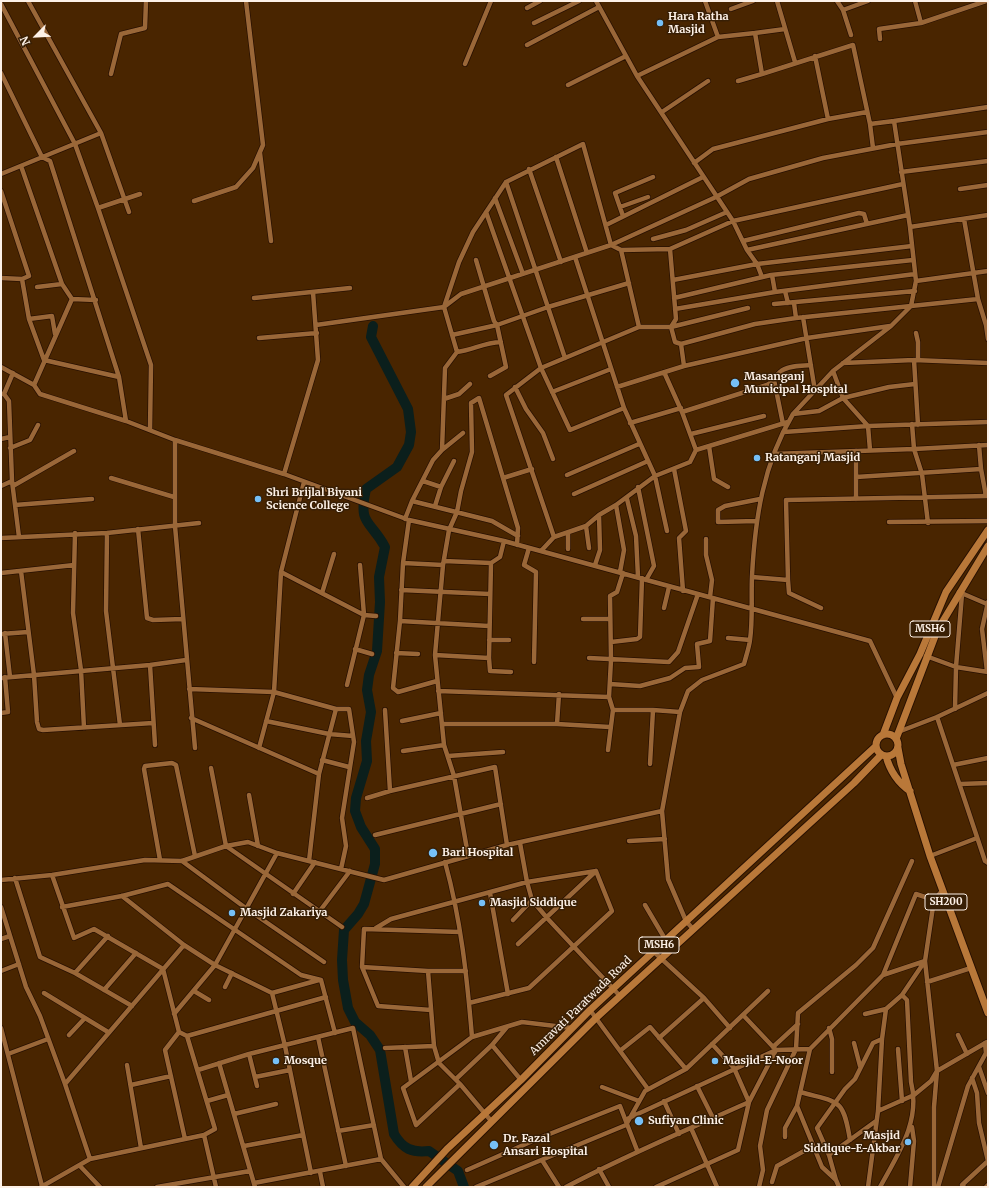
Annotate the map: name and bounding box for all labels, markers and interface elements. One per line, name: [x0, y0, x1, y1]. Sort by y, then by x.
place label: Hara Ratha Masjid: [668, 10, 729, 36]
north arrow: [16, 16, 56, 56]
marker: Hara Ratha Masjid: [655, 18, 665, 28]
text: N: [17, 34, 33, 48]
place label: Masanganj Municipal Hospital: [744, 370, 847, 396]
marker: Masanganj Municipal Hospital: [729, 377, 741, 389]
place label: Ratanganj Masjid: [765, 451, 860, 465]
marker: Ratanganj Masjid: [752, 453, 762, 463]
place label: Shri Brijlal Biyani Science College: [266, 486, 362, 512]
marker: Shri Brijlal Biyani Science College: [253, 494, 263, 504]
road number: MSH6: [910, 621, 950, 637]
place label: Bari Hospital: [442, 846, 513, 860]
marker: Bari Hospital: [427, 847, 439, 859]
road number: SH200: [925, 894, 967, 910]
place label: Masjid Siddique: [490, 896, 577, 910]
marker: Masjid Siddique: [477, 898, 487, 908]
place label: Masjid Zakariya: [240, 906, 327, 920]
marker: Masjid Zakariya: [227, 908, 237, 918]
road number: MSH6: [639, 937, 679, 953]
street label: Amravati Paratwada Road: [527, 954, 635, 1058]
place label: Mosque: [284, 1054, 327, 1068]
place label: Masjid-E-Noor: [723, 1054, 803, 1068]
marker: Mosque: [271, 1056, 281, 1066]
marker: Masjid-E-Noor: [710, 1056, 720, 1066]
place label: Sufiyan Clinic: [648, 1114, 724, 1128]
marker: Sufiyan Clinic: [633, 1115, 645, 1127]
place label: Masjid Siddique-E-Akbar: [803, 1129, 900, 1155]
place label: Dr. Fazal Ansari Hospital: [503, 1132, 588, 1158]
marker: Masjid Siddique-E-Akbar: [903, 1137, 913, 1147]
marker: Dr. Fazal Ansari Hospital: [488, 1139, 500, 1151]

